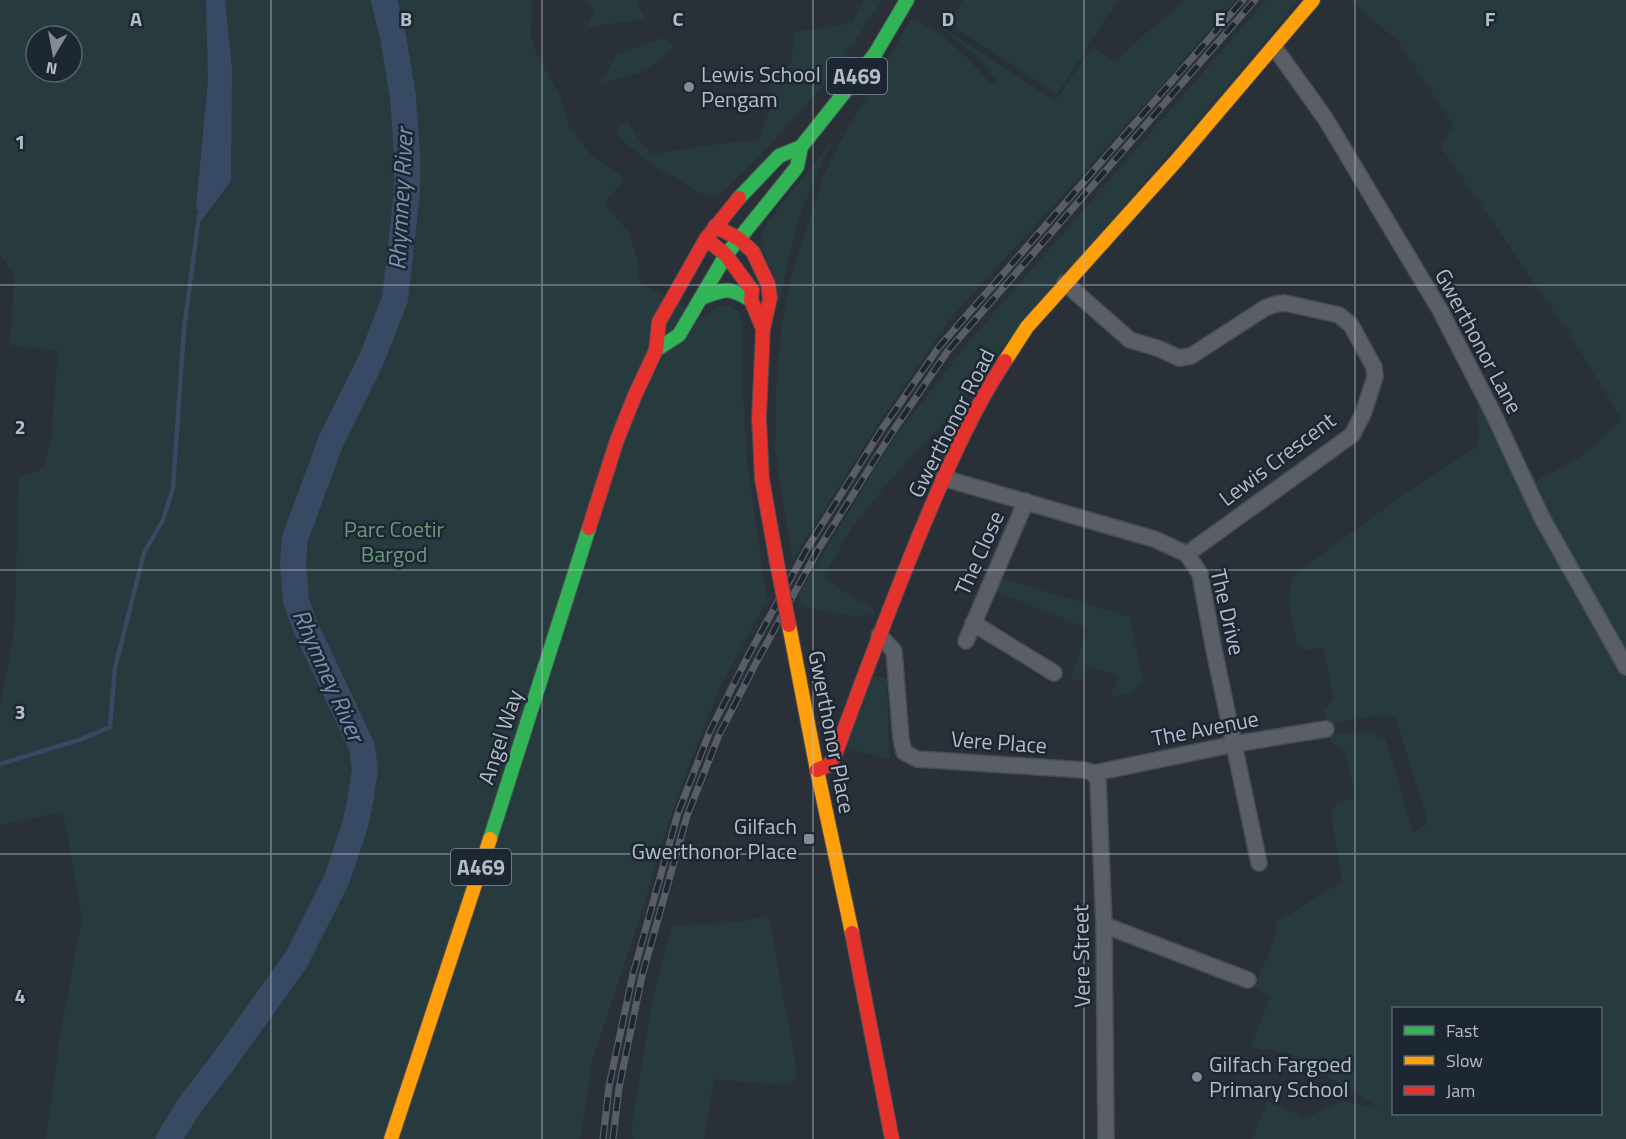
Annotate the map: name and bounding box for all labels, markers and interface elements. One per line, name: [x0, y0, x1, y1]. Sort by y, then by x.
text: A: [130, 3, 142, 34]
text: B: [400, 3, 412, 34]
text: C: [673, 3, 684, 34]
text: D: [942, 3, 954, 34]
text: E: [1214, 3, 1226, 34]
text: F: [1485, 3, 1496, 34]
north arrow: [24, 24, 84, 84]
text: N: [44, 56, 59, 82]
place label: Lewis School Pengam: [701, 57, 821, 116]
road number: A469: [827, 58, 887, 94]
marker: Lewis School Pengam: [682, 80, 696, 94]
water label: Rhymney River: [378, 124, 422, 271]
text: 1: [14, 126, 26, 157]
street label: Gwerthonor Lane: [1426, 262, 1532, 420]
street label: Gwerthonor Road: [899, 342, 1003, 504]
street label: Lewis Crescent: [1211, 404, 1343, 514]
text: 2: [14, 411, 26, 442]
street label: The Close: [945, 505, 1013, 601]
park label: Parc Coetir Bargod: [344, 512, 445, 571]
street label: The Drive: [1202, 566, 1254, 658]
water label: Rhymney River: [284, 603, 376, 750]
street label: Gwerthonor Place: [800, 648, 864, 816]
street label: Angel Way: [469, 685, 531, 789]
text: 3: [14, 696, 26, 727]
street label: The Avenue: [1149, 701, 1261, 755]
street label: Vere Place: [950, 722, 1048, 762]
place label: Gilfach Gwerthonor Place: [631, 809, 797, 868]
marker: Gilfach Gwerthonor Place: [802, 832, 816, 846]
road number: A469: [451, 849, 511, 885]
street label: Vere Street: [1063, 904, 1099, 1008]
text: 4: [14, 980, 26, 1011]
legend: [1392, 1007, 1602, 1115]
text: Fast: [1446, 1017, 1479, 1044]
place label: Gilfach Fargoed Primary School: [1209, 1047, 1352, 1106]
text: Slow: [1446, 1047, 1483, 1074]
marker: Gilfach Fargoed Primary School: [1190, 1070, 1204, 1084]
text: Jam: [1446, 1077, 1475, 1104]

